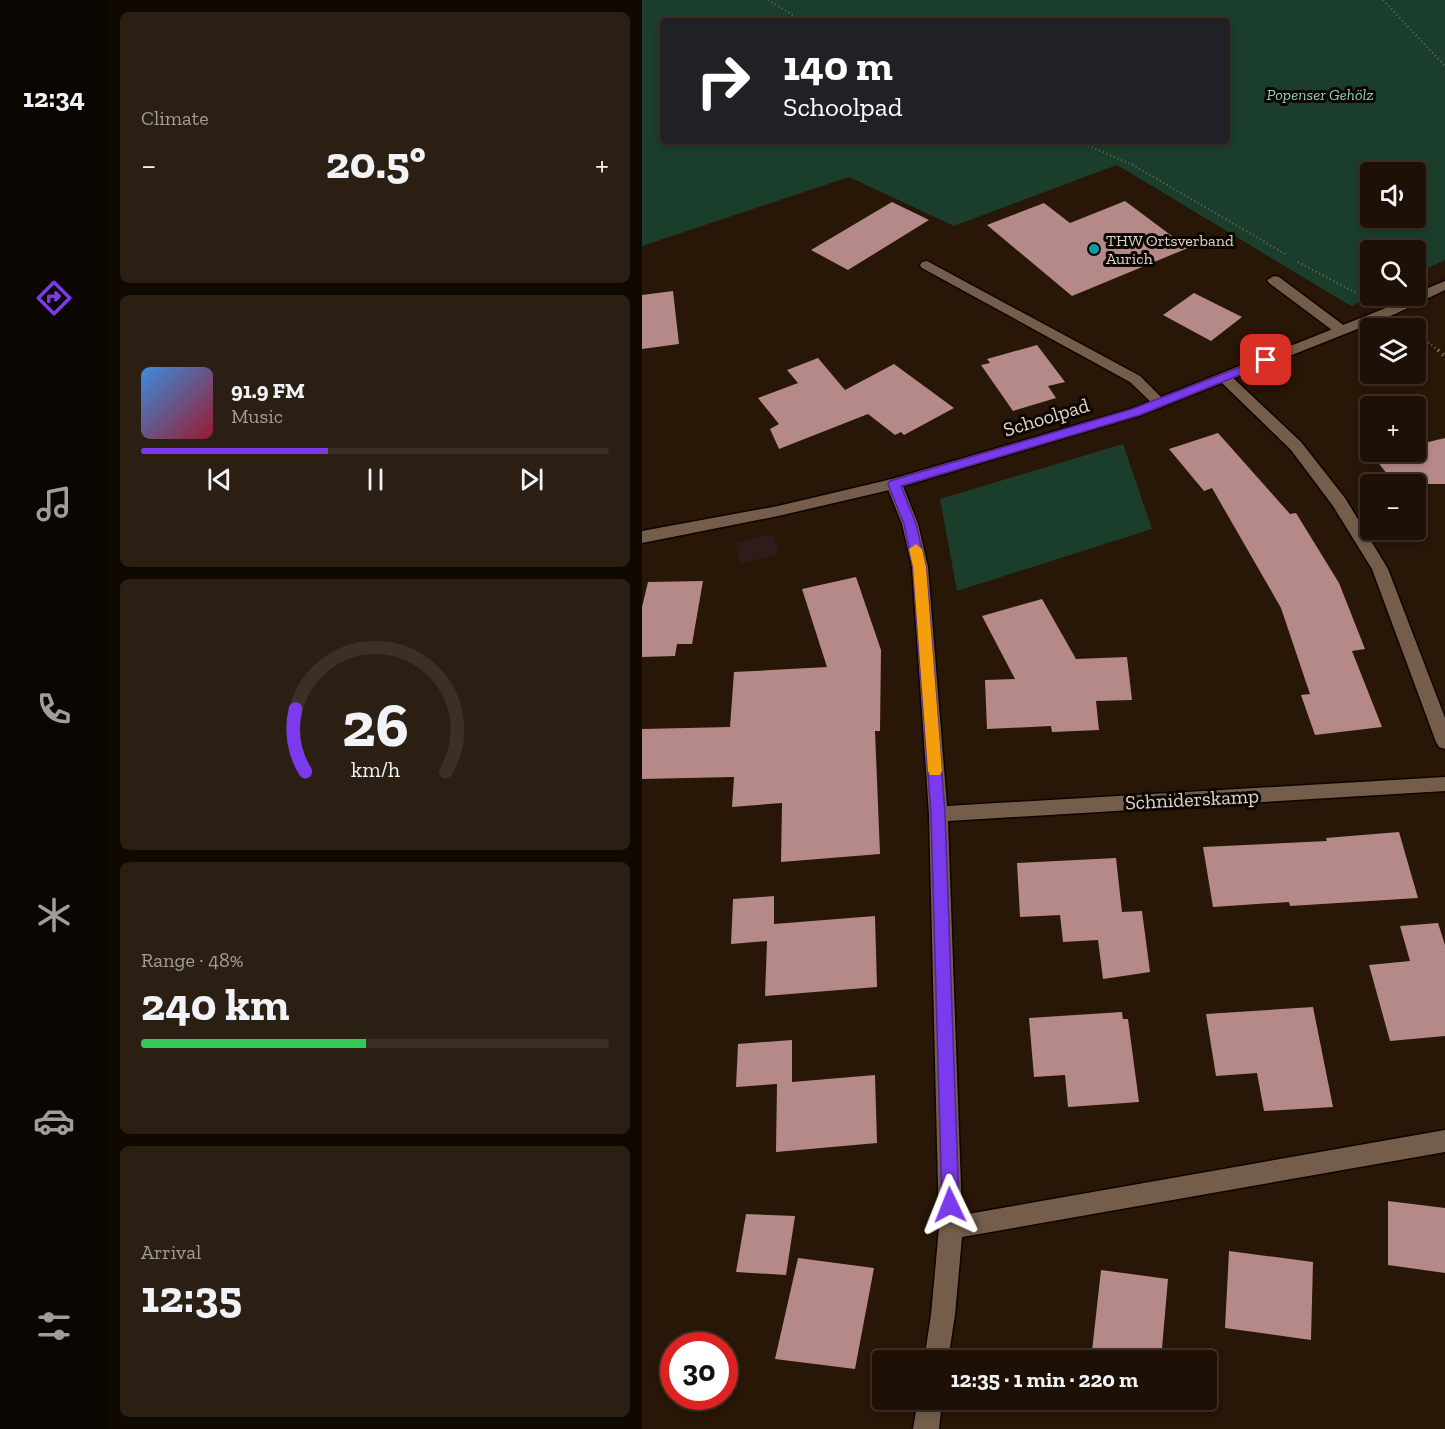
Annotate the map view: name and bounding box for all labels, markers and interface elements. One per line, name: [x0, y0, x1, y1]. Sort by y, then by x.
text: 140 m: [783, 40, 893, 91]
icon: right: [684, 42, 762, 120]
text: 12:34: [23, 82, 85, 114]
park label: Popenser Gehölz: [1266, 85, 1374, 104]
text: Schoolpad: [783, 91, 903, 123]
text: Climate: [141, 106, 209, 130]
text: 20.5°: [326, 136, 426, 190]
text: −: [141, 145, 156, 184]
text: +: [595, 145, 609, 184]
map controls: [1360, 162, 1426, 540]
button: sound: [1360, 162, 1426, 228]
place label: THW Ortsverband Aurich: [1106, 231, 1234, 268]
button: search: [1360, 240, 1426, 306]
marker: THW Ortsverband Aurich: [1087, 242, 1101, 256]
icon: directions: [33, 277, 75, 319]
button: layers: [1360, 318, 1426, 384]
pin: [1240, 334, 1291, 385]
icon: arrive: [1249, 343, 1282, 376]
text: 91.9 FM: [231, 377, 305, 404]
street label: Schoolpad: [1000, 393, 1092, 441]
button: +: [1360, 396, 1426, 462]
text: Music: [231, 404, 283, 428]
icon: previous: [203, 463, 236, 496]
icon: pause: [359, 463, 392, 496]
icon: next: [515, 463, 548, 496]
button: −: [1360, 474, 1426, 540]
icon: music: [33, 483, 75, 525]
text: 26: [342, 687, 408, 762]
icon: phone: [33, 688, 75, 730]
text: km/h: [351, 757, 399, 782]
street label: Schniderskamp: [1124, 784, 1260, 814]
icon: climate: [33, 894, 75, 936]
text: Range · 48%: [141, 948, 244, 972]
text: 240 km: [141, 978, 289, 1032]
icon: car: [33, 1100, 75, 1142]
position arrow: [918, 1173, 982, 1237]
text: Arrival: [141, 1240, 201, 1264]
text: 12:35: [141, 1270, 242, 1324]
icon: filters: [33, 1305, 75, 1347]
speed limit sign: 30: [660, 1332, 738, 1410]
text: 12:35 · 1 min · 220 m: [951, 1366, 1138, 1393]

